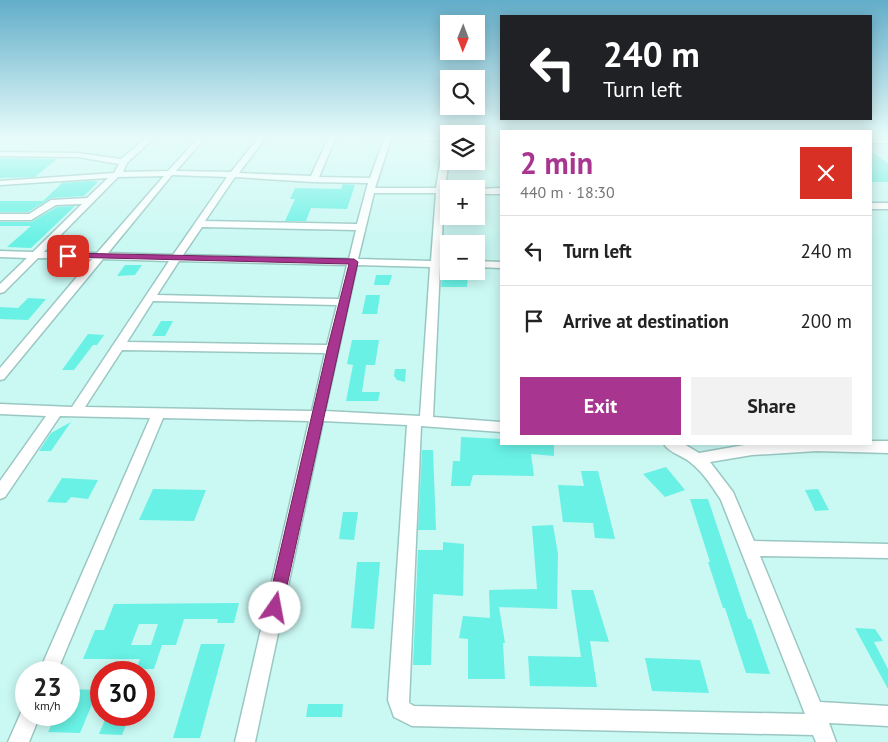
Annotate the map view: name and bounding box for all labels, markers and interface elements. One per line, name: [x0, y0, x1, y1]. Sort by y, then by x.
north arrow: [440, 15, 485, 60]
map controls: [440, 15, 485, 280]
text: 240 m: [603, 31, 700, 77]
icon: left: [520, 35, 585, 100]
button: search: [440, 70, 485, 115]
text: Turn left: [603, 75, 682, 103]
button: layers: [440, 125, 485, 170]
text: 2 min: [520, 143, 593, 182]
button: close: [800, 147, 852, 199]
button: +: [440, 180, 485, 225]
text: 440 m · 18:30: [520, 182, 615, 202]
pin: [47, 235, 89, 277]
button: −: [440, 235, 485, 280]
icon: left: [520, 237, 548, 265]
text: Turn left: [563, 239, 632, 263]
text: 240 m: [800, 239, 852, 263]
icon: arrive: [54, 242, 82, 270]
icon: arrive: [520, 307, 548, 335]
text: Arrive at destination: [563, 309, 729, 333]
text: 200 m: [800, 309, 852, 333]
button: Exit: [520, 377, 681, 435]
button: Share: [691, 377, 852, 435]
position arrow: [248, 581, 300, 633]
speed limit sign: 30: [90, 661, 155, 726]
text: 23: [33, 671, 62, 703]
text: km/h: [34, 698, 61, 713]

